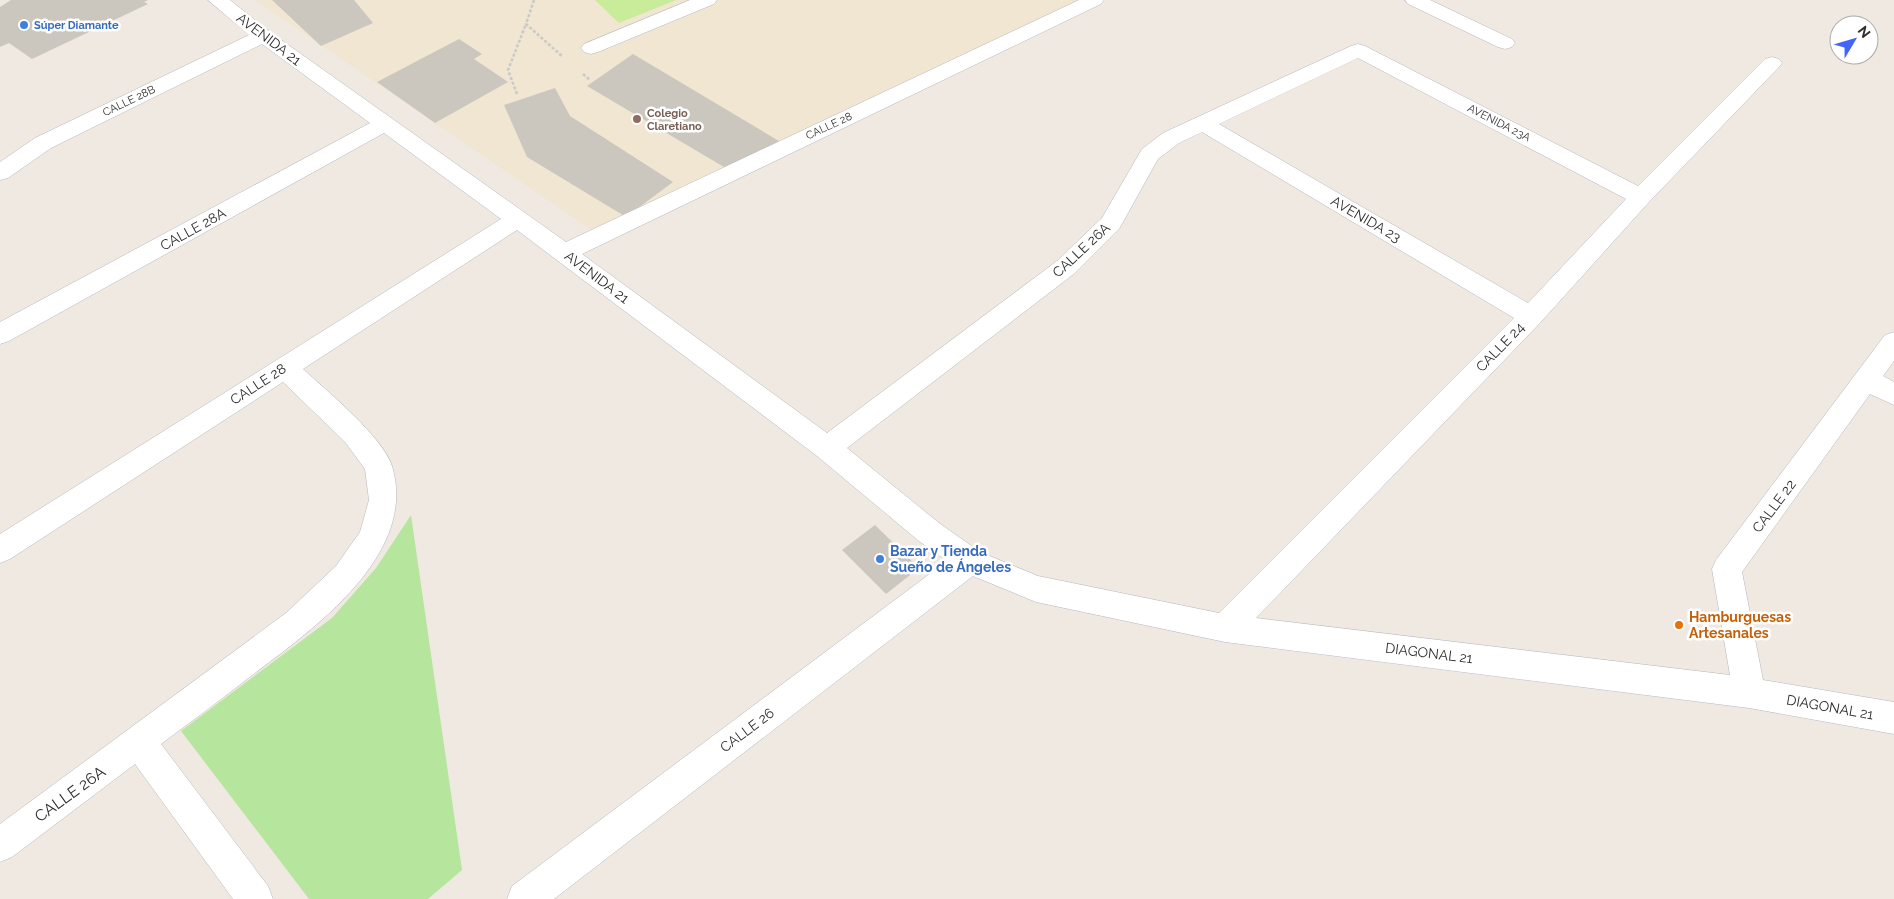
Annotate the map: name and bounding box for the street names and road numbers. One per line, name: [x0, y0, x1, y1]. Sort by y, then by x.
street label: AVENIDA 21: [234, 10, 304, 68]
street label: CALLE 28B: [101, 83, 157, 119]
street label: AVENIDA 23A: [1465, 102, 1533, 145]
street label: CALLE 28: [804, 110, 854, 142]
street label: AVENIDA 23: [1328, 193, 1404, 245]
street label: CALLE 28A: [158, 204, 229, 254]
street label: CALLE 26A: [1049, 219, 1113, 281]
street label: AVENIDA 21: [562, 248, 632, 306]
street label: CALLE 24: [1473, 319, 1528, 375]
street label: CALLE 28: [227, 360, 289, 408]
street label: CALLE 22: [1749, 476, 1799, 536]
street label: DIAGONAL 21: [1384, 640, 1474, 666]
street label: DIAGONAL 21: [1785, 691, 1875, 723]
street label: CALLE 26: [717, 705, 777, 755]
street label: CALLE 26A: [31, 762, 109, 826]

